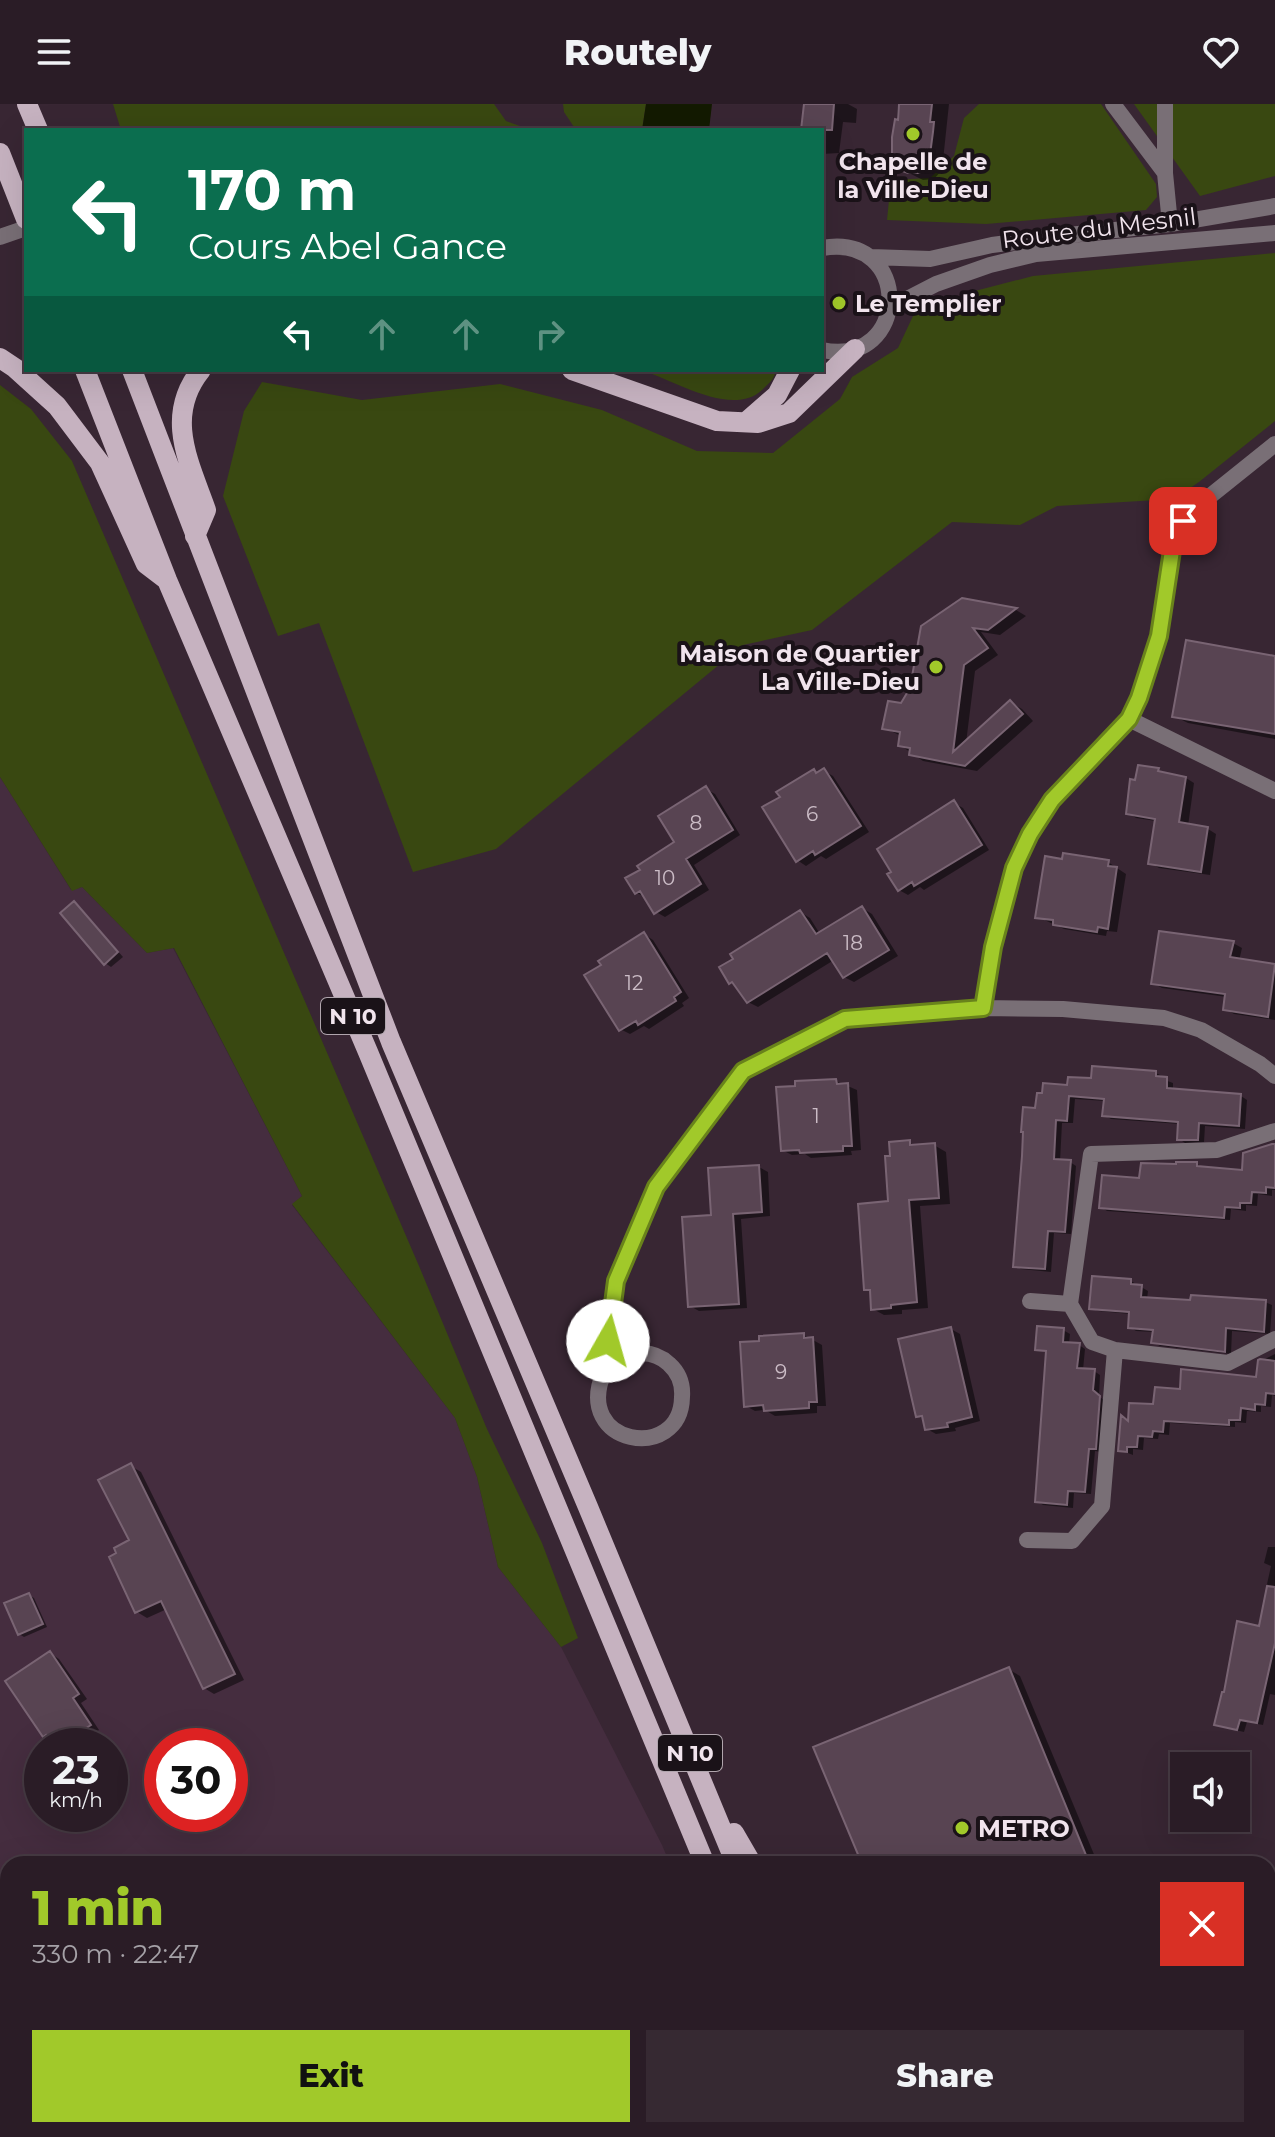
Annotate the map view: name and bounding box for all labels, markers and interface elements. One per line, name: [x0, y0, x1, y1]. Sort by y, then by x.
icon: menu: [32, 30, 76, 74]
text: Routely: [564, 30, 711, 74]
icon: heart: [1199, 30, 1243, 74]
marker: Chapelle de la Ville-Dieu: [904, 125, 922, 143]
place label: Chapelle de la Ville-Dieu: [837, 147, 989, 204]
text: 170 m: [188, 156, 356, 224]
icon: left: [56, 160, 160, 264]
street label: Route du Mesnil: [1000, 202, 1198, 254]
text: Cours Abel Gance: [188, 224, 507, 268]
place label: Le Templier: [855, 289, 1002, 318]
marker: Le Templier: [830, 294, 848, 312]
icon: left: [276, 312, 320, 356]
icon: ahead: [360, 312, 404, 356]
icon: ahead: [444, 312, 488, 356]
icon: right: [528, 312, 572, 356]
pin: [1149, 487, 1217, 555]
icon: arrive: [1161, 499, 1205, 543]
place label: Maison de Quartier La Ville-Dieu: [679, 639, 920, 696]
marker: Maison de Quartier La Ville-Dieu: [927, 658, 945, 676]
house number: 6: [806, 802, 818, 826]
house number: 8: [690, 811, 702, 835]
house number: 10: [655, 866, 675, 890]
house number: 18: [843, 931, 863, 955]
house number: 12: [625, 971, 643, 995]
road number: N 10: [321, 998, 385, 1034]
house number: 1: [812, 1104, 820, 1128]
position arrow: [566, 1299, 650, 1383]
house number: 9: [775, 1360, 787, 1384]
speed limit sign: 30: [144, 1728, 248, 1832]
road number: N 10: [658, 1735, 722, 1771]
text: 23: [52, 1745, 100, 1794]
map controls: [1170, 1752, 1250, 1832]
button: sound: [1170, 1752, 1250, 1832]
text: km/h: [49, 1788, 103, 1812]
place label: METRO: [978, 1814, 1070, 1843]
marker: METRO: [953, 1819, 971, 1837]
text: 1 min: [32, 1879, 164, 1937]
button: close: [1160, 1882, 1244, 1966]
text: 330 m · 22:47: [32, 1938, 199, 1970]
button: Exit: [32, 2030, 630, 2122]
button: Share: [646, 2030, 1244, 2122]

